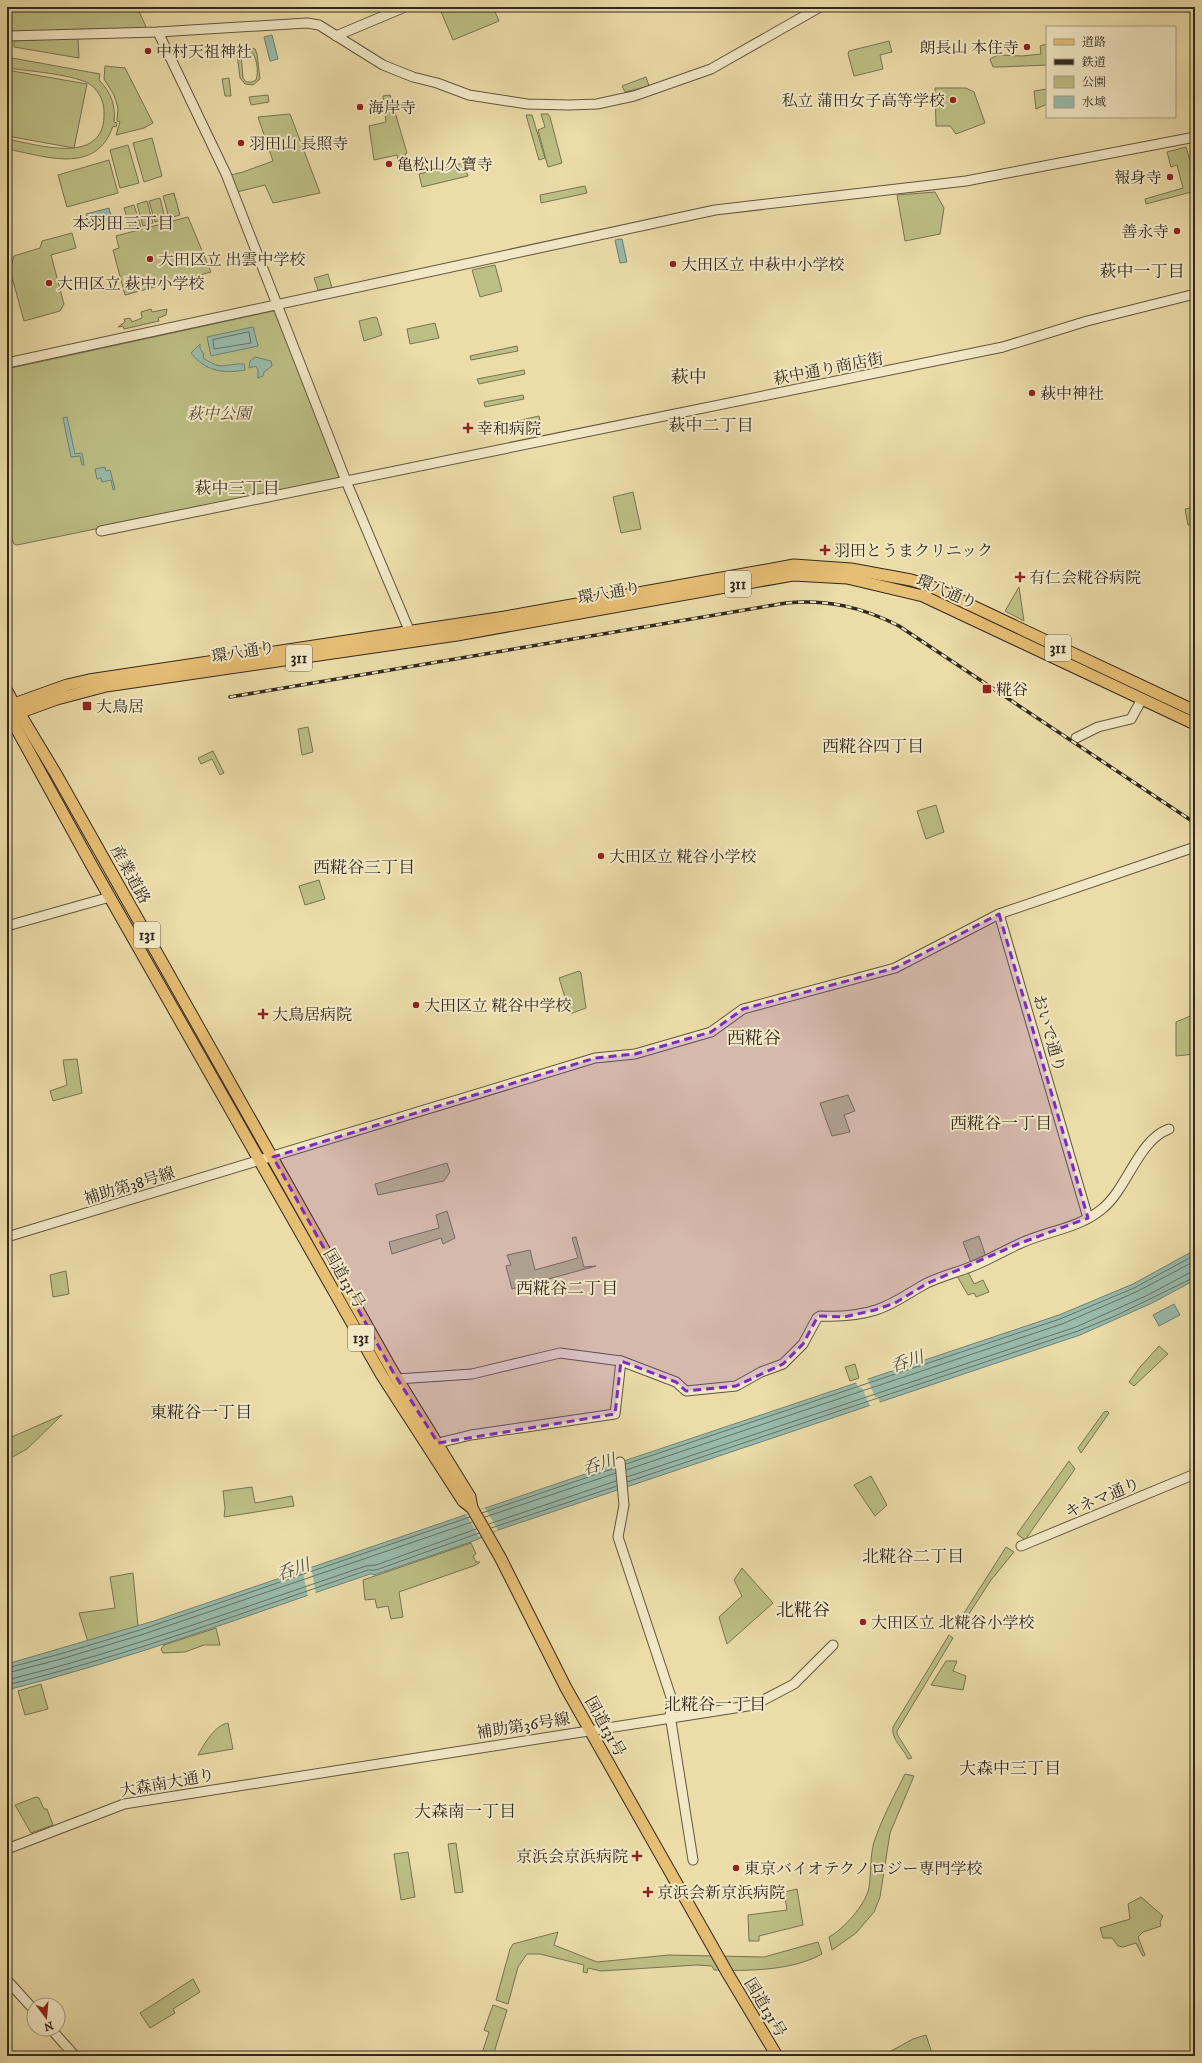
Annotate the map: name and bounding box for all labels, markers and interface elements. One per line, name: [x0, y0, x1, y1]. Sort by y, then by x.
legend: [1046, 26, 1176, 118]
text: 道路: [1082, 35, 1106, 50]
place label: 朗長山 本住寺: [920, 38, 1019, 58]
place label: 中村天祖神社: [156, 42, 252, 62]
marker: 朗長山 本住寺: [1022, 42, 1032, 52]
marker: 中村天祖神社: [143, 46, 153, 56]
text: 鉄道: [1081, 55, 1106, 70]
text: 公園: [1082, 75, 1106, 90]
place label: 私立 蒲田女子高等学校: [782, 91, 945, 111]
marker: 私立 蒲田女子高等学校: [948, 95, 958, 105]
text: 水域: [1082, 95, 1106, 110]
place label: 海岸寺: [368, 98, 416, 118]
marker: 海岸寺: [355, 102, 365, 112]
place label: 羽田山 長照寺: [249, 134, 348, 154]
marker: 羽田山 長照寺: [236, 138, 246, 148]
place label: 亀松山久寶寺: [397, 155, 493, 175]
marker: 亀松山久寶寺: [384, 159, 394, 169]
place label: 報身寺: [1114, 168, 1162, 188]
marker: 報身寺: [1165, 172, 1175, 182]
district label: 本羽田三丁目: [72, 213, 174, 235]
place label: 善永寺: [1121, 222, 1169, 242]
marker: 善永寺: [1172, 226, 1182, 236]
place label: 大田区立 出雲中学校: [158, 250, 305, 270]
marker: 大田区立 出雲中学校: [145, 254, 155, 264]
place label: 大田区立 中萩中小学校: [681, 255, 844, 275]
marker: 大田区立 中萩中小学校: [668, 259, 678, 269]
district label: 萩中一丁目: [1100, 261, 1185, 283]
place label: 大田区立 萩中小学校: [57, 274, 204, 294]
marker: 大田区立 萩中小学校: [44, 278, 54, 288]
street label: 萩中通り商店街: [771, 348, 885, 389]
district label: 萩中: [671, 367, 707, 389]
place label: 萩中神社: [1040, 384, 1104, 404]
marker: 萩中神社: [1027, 388, 1037, 398]
park label: 萩中公園: [187, 404, 254, 424]
district label: 萩中二丁目: [669, 415, 754, 437]
place label: 幸和病院: [477, 419, 541, 439]
marker: 幸和病院: [462, 422, 474, 434]
district label: 萩中三丁目: [195, 478, 280, 500]
place label: 羽田とうまクリニック: [834, 541, 993, 561]
marker: 羽田とうまクリニック: [819, 544, 831, 556]
place label: 有仁会糀谷病院: [1029, 568, 1141, 588]
street label: 環八通り: [913, 570, 980, 614]
road number: 311: [725, 571, 751, 597]
marker: 有仁会糀谷病院: [1014, 571, 1026, 583]
street label: 環八通り: [576, 578, 642, 608]
road number: 311: [1045, 635, 1071, 661]
street label: 環八通り: [210, 637, 276, 667]
road number: 311: [286, 645, 312, 671]
place label: 糀谷: [996, 680, 1028, 700]
marker: 糀谷: [981, 683, 993, 695]
place label: 大鳥居: [96, 697, 144, 717]
marker: 大鳥居: [81, 700, 93, 712]
district label: 西糀谷四丁目: [822, 736, 924, 758]
street label: 産業道路: [106, 842, 154, 907]
place label: 大田区立 糀谷小学校: [609, 847, 756, 867]
marker: 大田区立 糀谷小学校: [596, 851, 606, 861]
district label: 西糀谷三丁目: [313, 857, 415, 879]
road number: 131: [134, 922, 160, 948]
street label: おいで通り: [1028, 992, 1070, 1074]
place label: 大田区立 糀谷中学校: [424, 996, 571, 1016]
marker: 大田区立 糀谷中学校: [411, 1000, 421, 1010]
place label: 大鳥居病院: [272, 1005, 352, 1025]
marker: 大鳥居病院: [257, 1008, 269, 1020]
district label: 西糀谷: [727, 1028, 781, 1050]
district label: 西糀谷一丁目: [950, 1113, 1052, 1135]
street label: 補助第38号線: [81, 1163, 177, 1209]
street label: 国道131号: [319, 1245, 369, 1312]
district label: 西糀谷二丁目: [516, 1278, 618, 1300]
road number: 131: [348, 1325, 374, 1351]
water label: 呑川: [888, 1346, 929, 1378]
district label: 東糀谷一丁目: [150, 1402, 252, 1424]
water label: 呑川: [580, 1449, 621, 1481]
street label: キネマ通り: [1062, 1473, 1143, 1523]
district label: 北糀谷二丁目: [862, 1546, 964, 1568]
water label: 呑川: [274, 1553, 315, 1586]
district label: 北糀谷: [776, 1600, 830, 1622]
place label: 大田区立 北糀谷小学校: [871, 1613, 1034, 1633]
marker: 大田区立 北糀谷小学校: [858, 1617, 868, 1627]
street label: 国道131号: [580, 1693, 630, 1760]
district label: 北糀谷一丁目: [664, 1694, 766, 1716]
street label: 補助第36号線: [475, 1709, 571, 1743]
district label: 大森中三丁目: [959, 1758, 1061, 1780]
street label: 大森南大通り: [118, 1765, 216, 1801]
district label: 大森南一丁目: [414, 1801, 516, 1823]
place label: 京浜会京浜病院: [516, 1847, 628, 1867]
marker: 京浜会京浜病院: [631, 1850, 643, 1862]
place label: 東京バイオテクノロジー専門学校: [744, 1859, 983, 1879]
marker: 東京バイオテクノロジー専門学校: [731, 1863, 741, 1873]
place label: 京浜会新京浜病院: [657, 1883, 785, 1903]
marker: 京浜会新京浜病院: [642, 1886, 654, 1898]
street label: 国道131号: [740, 1974, 791, 2041]
north arrow: [26, 1997, 66, 2037]
text: N: [42, 2018, 55, 2034]

